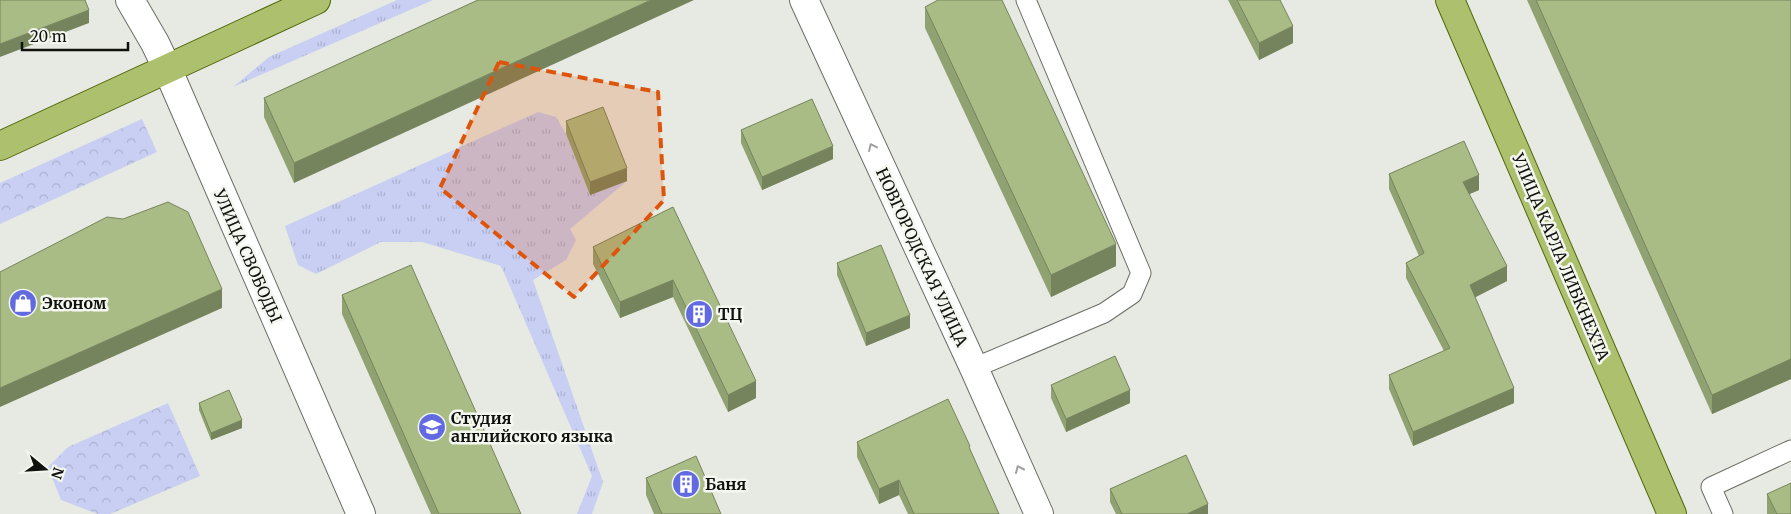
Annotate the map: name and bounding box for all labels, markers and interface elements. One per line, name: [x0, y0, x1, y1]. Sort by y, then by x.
scale bar: [22, 20, 129, 52]
text: 20 m: [30, 27, 67, 46]
one-way arrow: [867, 143, 878, 152]
street label: УЛИЦА КАРЛА ЛИБКНЕХТА: [1508, 149, 1614, 364]
street label: НОВГОРОДСКАЯ УЛИЦА: [872, 164, 973, 350]
street label: УЛИЦА СВОБОДЫ: [209, 185, 286, 326]
shop icon: Эконом: [8, 288, 38, 318]
place label: Эконом: [42, 293, 107, 313]
building icon: ТЦ: [684, 299, 714, 329]
place label: ТЦ: [718, 304, 742, 324]
place label: Студия английского языка: [451, 408, 613, 446]
school or university icon: Студия английского языка: [417, 412, 447, 442]
north arrow: [20, 444, 70, 494]
text: N: [47, 465, 68, 481]
one-way arrow: [1015, 465, 1026, 474]
building icon: Баня: [671, 469, 701, 499]
place label: Баня: [705, 474, 747, 494]

